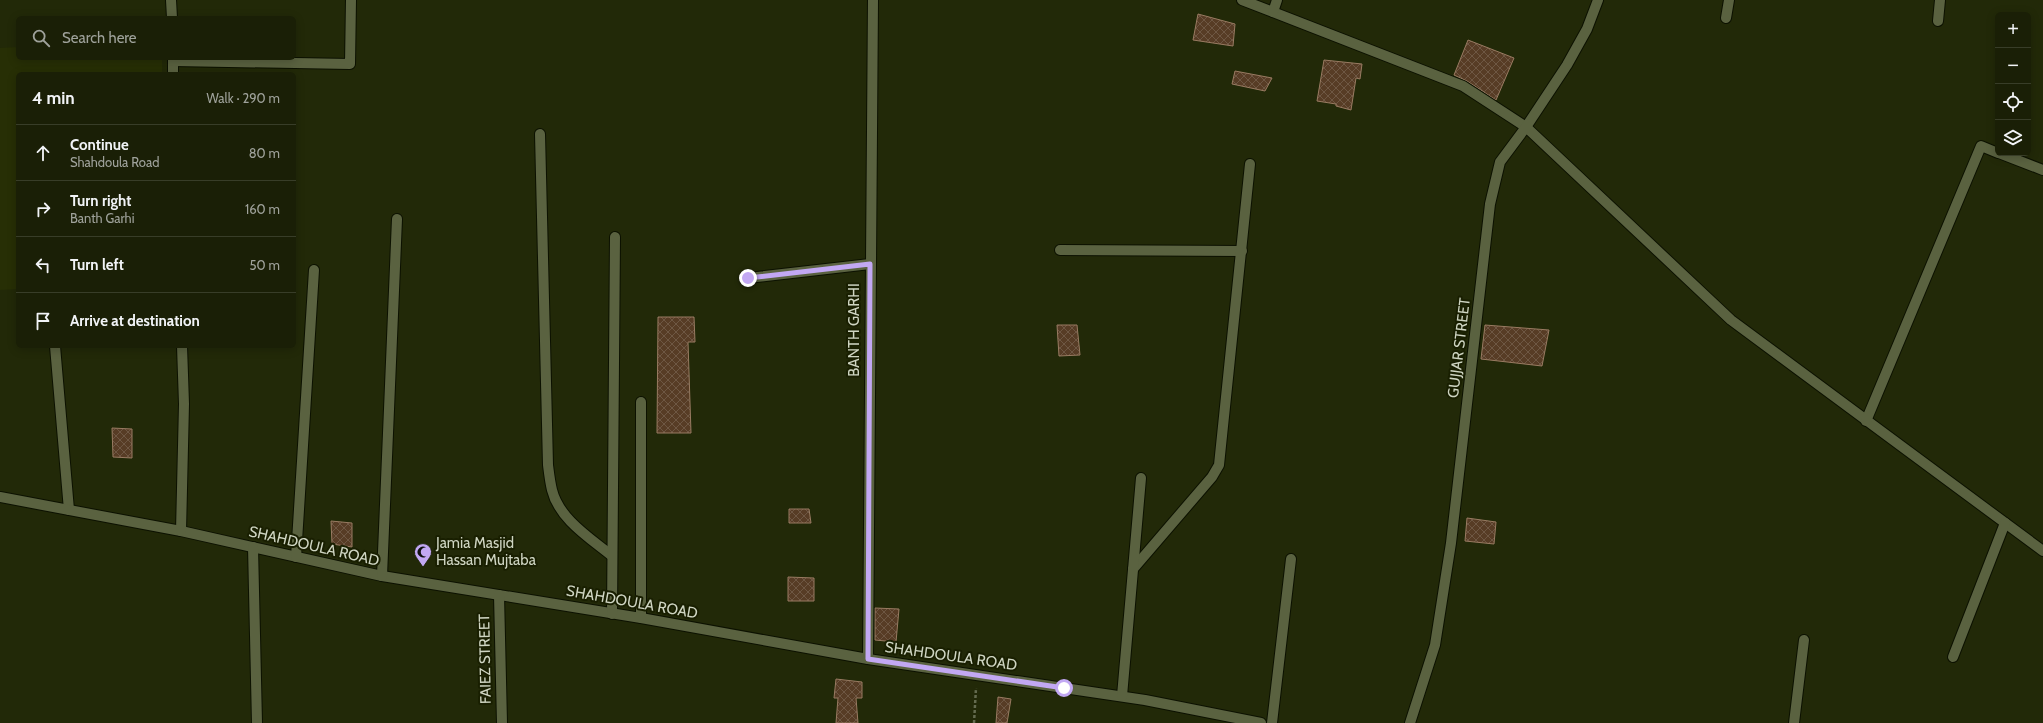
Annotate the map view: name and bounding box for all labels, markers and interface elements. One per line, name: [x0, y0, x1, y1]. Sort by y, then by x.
map controls: [1995, 12, 2031, 156]
button: +: [1995, 12, 2031, 48]
search box: [16, 16, 296, 60]
icon: search: [30, 27, 52, 49]
text: Search here: [62, 29, 137, 47]
button: −: [1995, 48, 2031, 84]
button: locate: [1995, 84, 2031, 120]
text: 4 min: [32, 88, 75, 108]
text: Walk · 290 m: [207, 90, 280, 106]
button: layers: [1995, 120, 2031, 156]
text: Continue: [70, 136, 129, 154]
icon: ahead: [32, 142, 54, 164]
text: 80 m: [249, 145, 280, 161]
text: Shahdoula Road: [70, 154, 159, 170]
text: Turn right: [70, 192, 131, 210]
icon: right: [32, 198, 54, 220]
text: 160 m: [245, 201, 280, 217]
text: Banth Garhi: [70, 210, 134, 226]
icon: left: [32, 254, 54, 276]
text: Turn left: [70, 256, 124, 274]
text: 50 m: [250, 257, 280, 273]
route end: [739, 269, 757, 287]
street label: BANTH GARHI: [845, 283, 863, 377]
street label: GUJJAR STREET: [1444, 297, 1474, 399]
icon: arrive: [32, 310, 54, 332]
text: Arrive at destination: [70, 312, 200, 330]
street label: SHAHDOULA ROAD: [247, 522, 381, 570]
place label: Jamia Masjid Hassan Mujtaba: [435, 534, 537, 569]
mosque icon: Jamia Masjid Hassan Mujtaba: [413, 542, 433, 567]
street label: SHAHDOULA ROAD: [565, 582, 699, 622]
street label: FAIEZ STREET: [475, 614, 495, 704]
street label: SHAHDOULA ROAD: [884, 638, 1018, 674]
route start: [1055, 679, 1073, 697]

